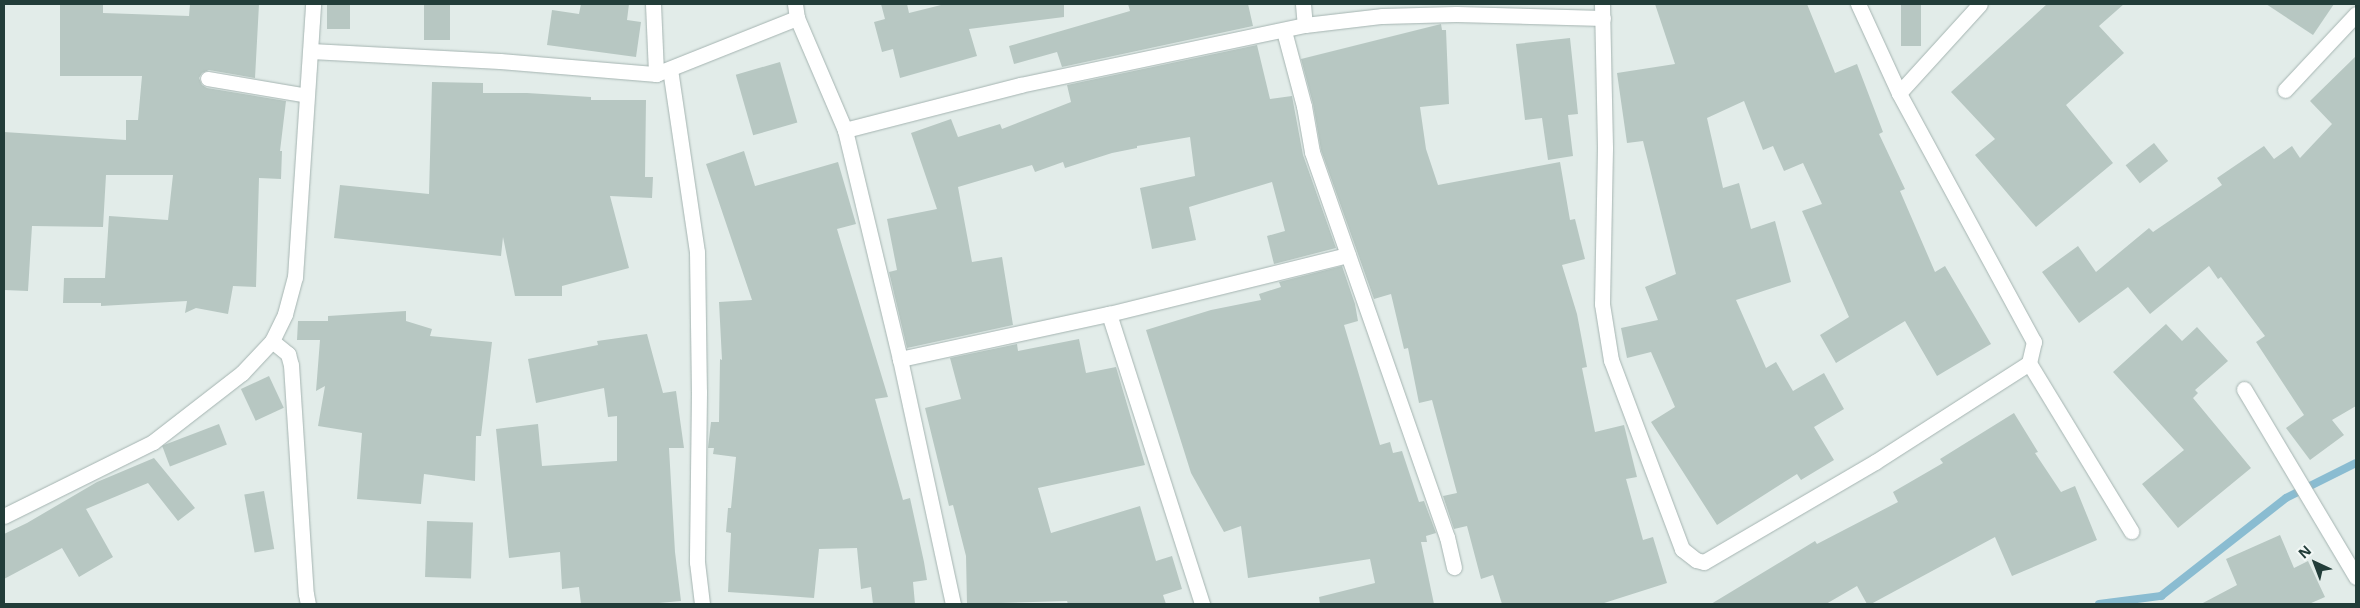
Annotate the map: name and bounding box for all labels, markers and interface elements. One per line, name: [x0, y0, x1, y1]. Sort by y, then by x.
north arrow: [2290, 538, 2340, 588]
text: N: [2294, 541, 2315, 563]

